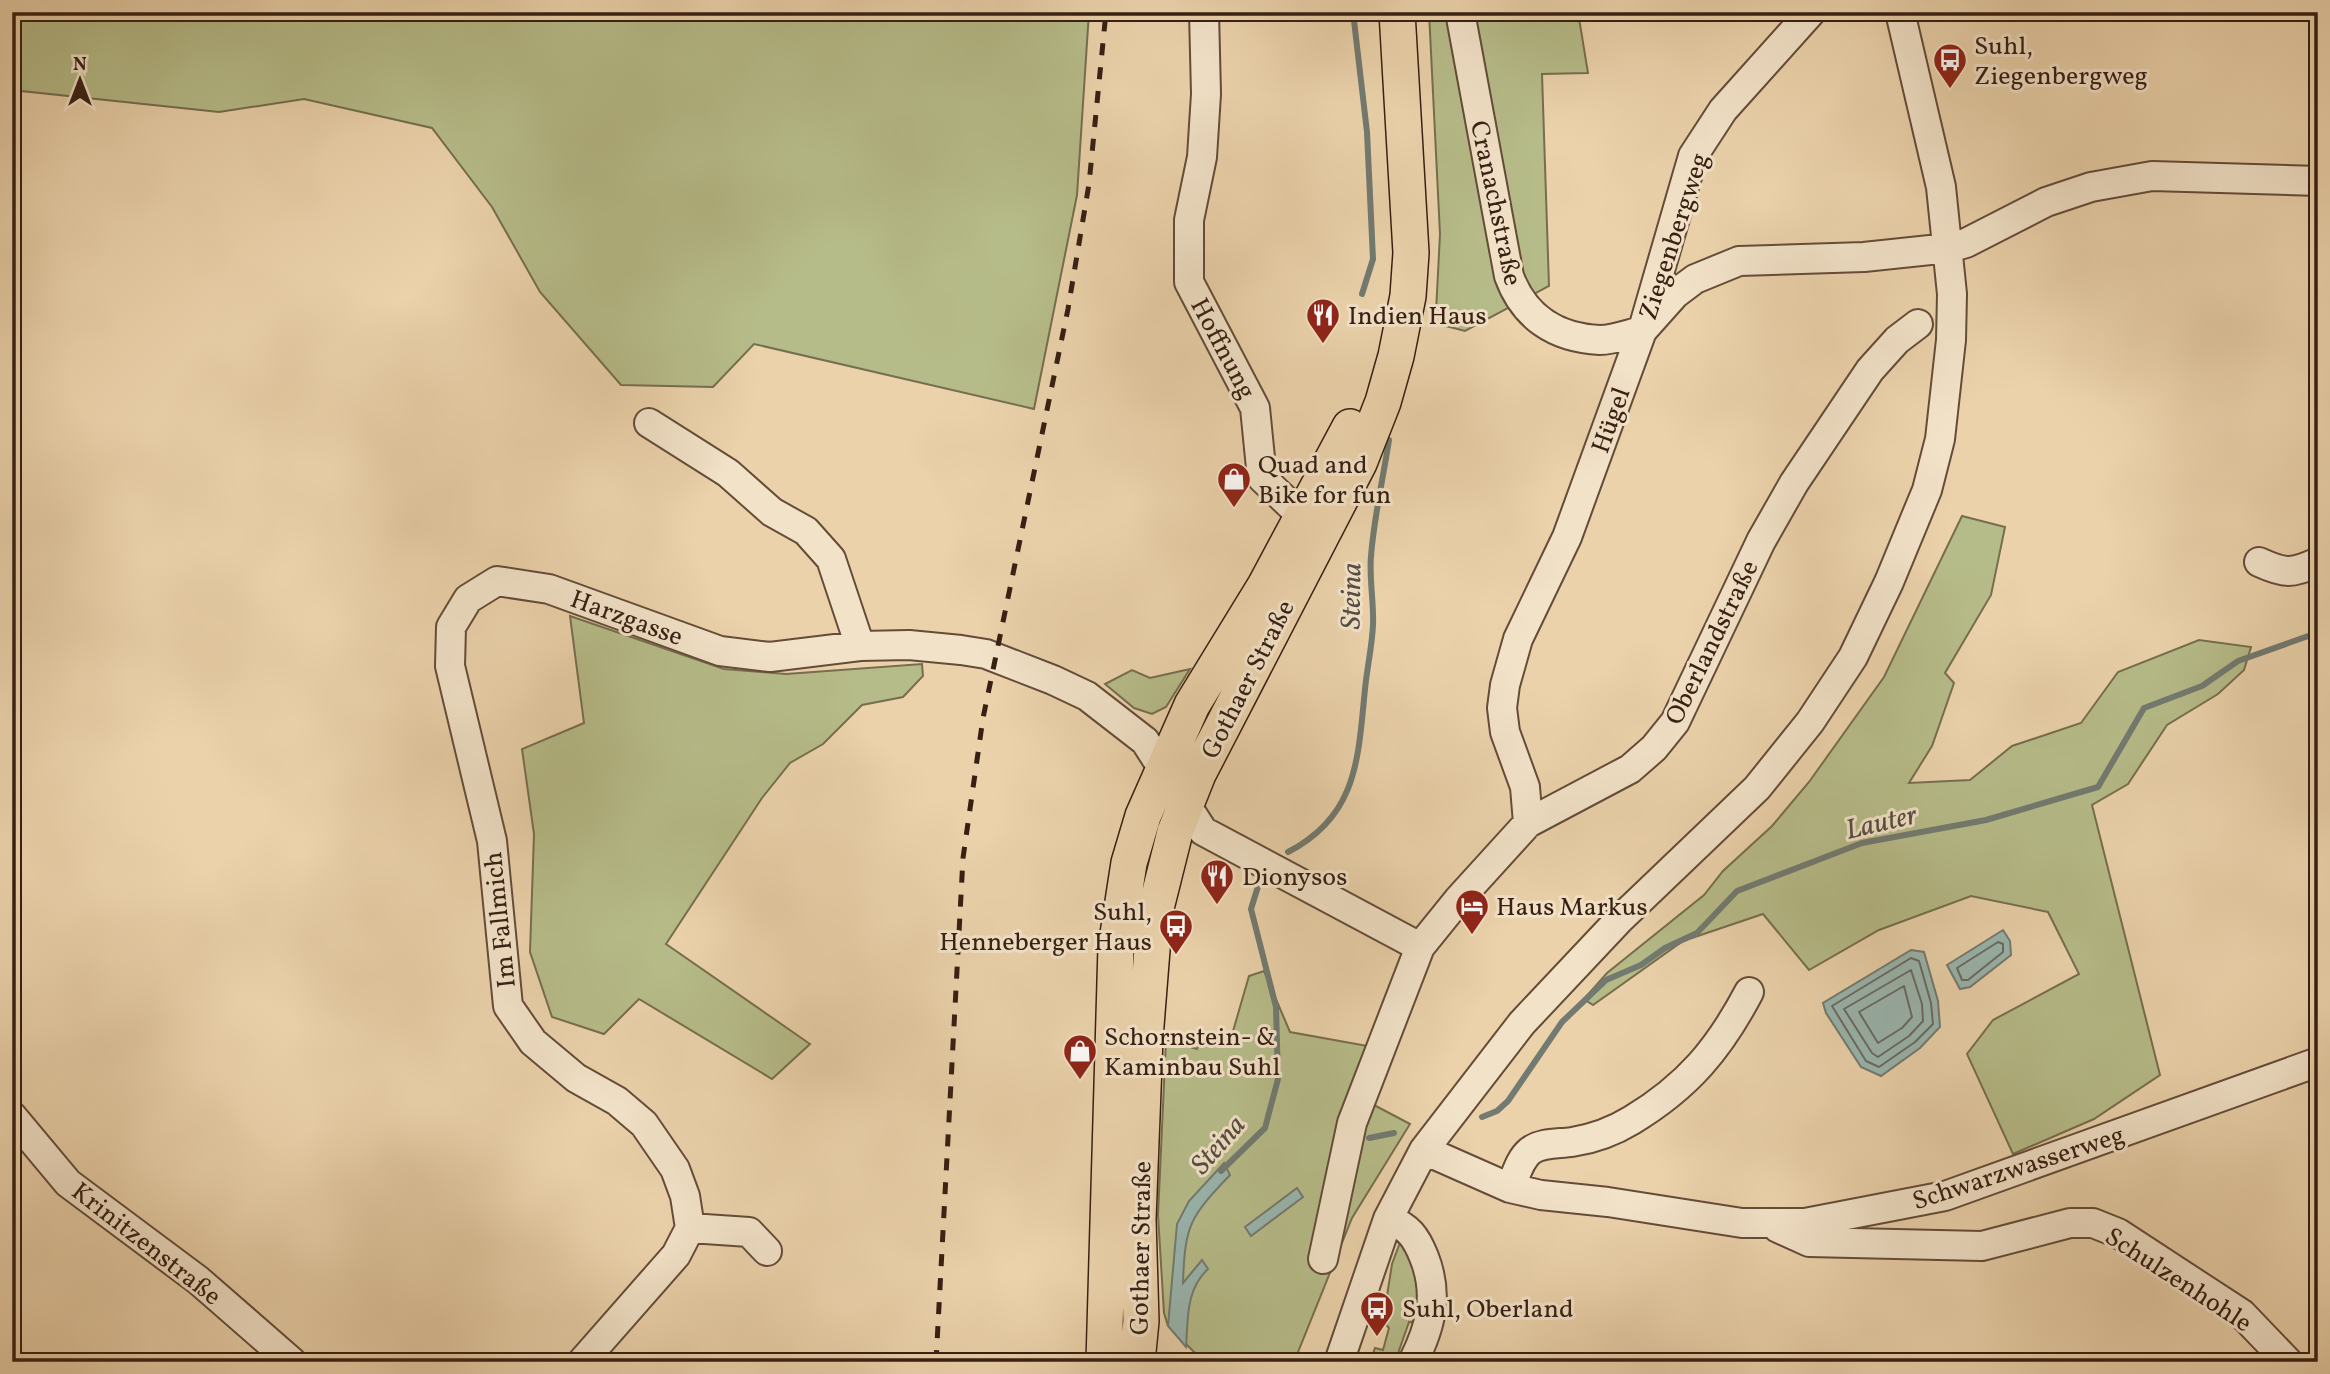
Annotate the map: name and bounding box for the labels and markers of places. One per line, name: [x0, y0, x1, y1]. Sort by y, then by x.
place label: Suhl, Ziegenbergweg: [1974, 29, 2148, 95]
bus stop icon: Suhl, Ziegenbergweg: [1931, 41, 1969, 90]
restaurant icon: Indien Haus: [1304, 296, 1342, 345]
place label: Indien Haus: [1348, 299, 1487, 335]
place label: Quad and Bike for fun: [1258, 448, 1391, 514]
shop icon: Quad and Bike for fun: [1215, 460, 1253, 509]
restaurant icon: Dionysos: [1198, 857, 1236, 906]
place label: Dionysos: [1242, 860, 1347, 896]
hotel icon: Haus Markus: [1453, 887, 1491, 936]
place label: Haus Markus: [1496, 890, 1648, 926]
place label: Suhl, Henneberger Haus: [939, 895, 1152, 961]
bus stop icon: Suhl, Henneberger Haus: [1157, 907, 1195, 956]
place label: Schornstein- & Kaminbau Suhl: [1104, 1020, 1280, 1086]
shop icon: Schornstein- & Kaminbau Suhl: [1061, 1032, 1099, 1081]
bus stop icon: Suhl, Oberland: [1358, 1289, 1396, 1338]
place label: Suhl, Oberland: [1402, 1292, 1574, 1328]

